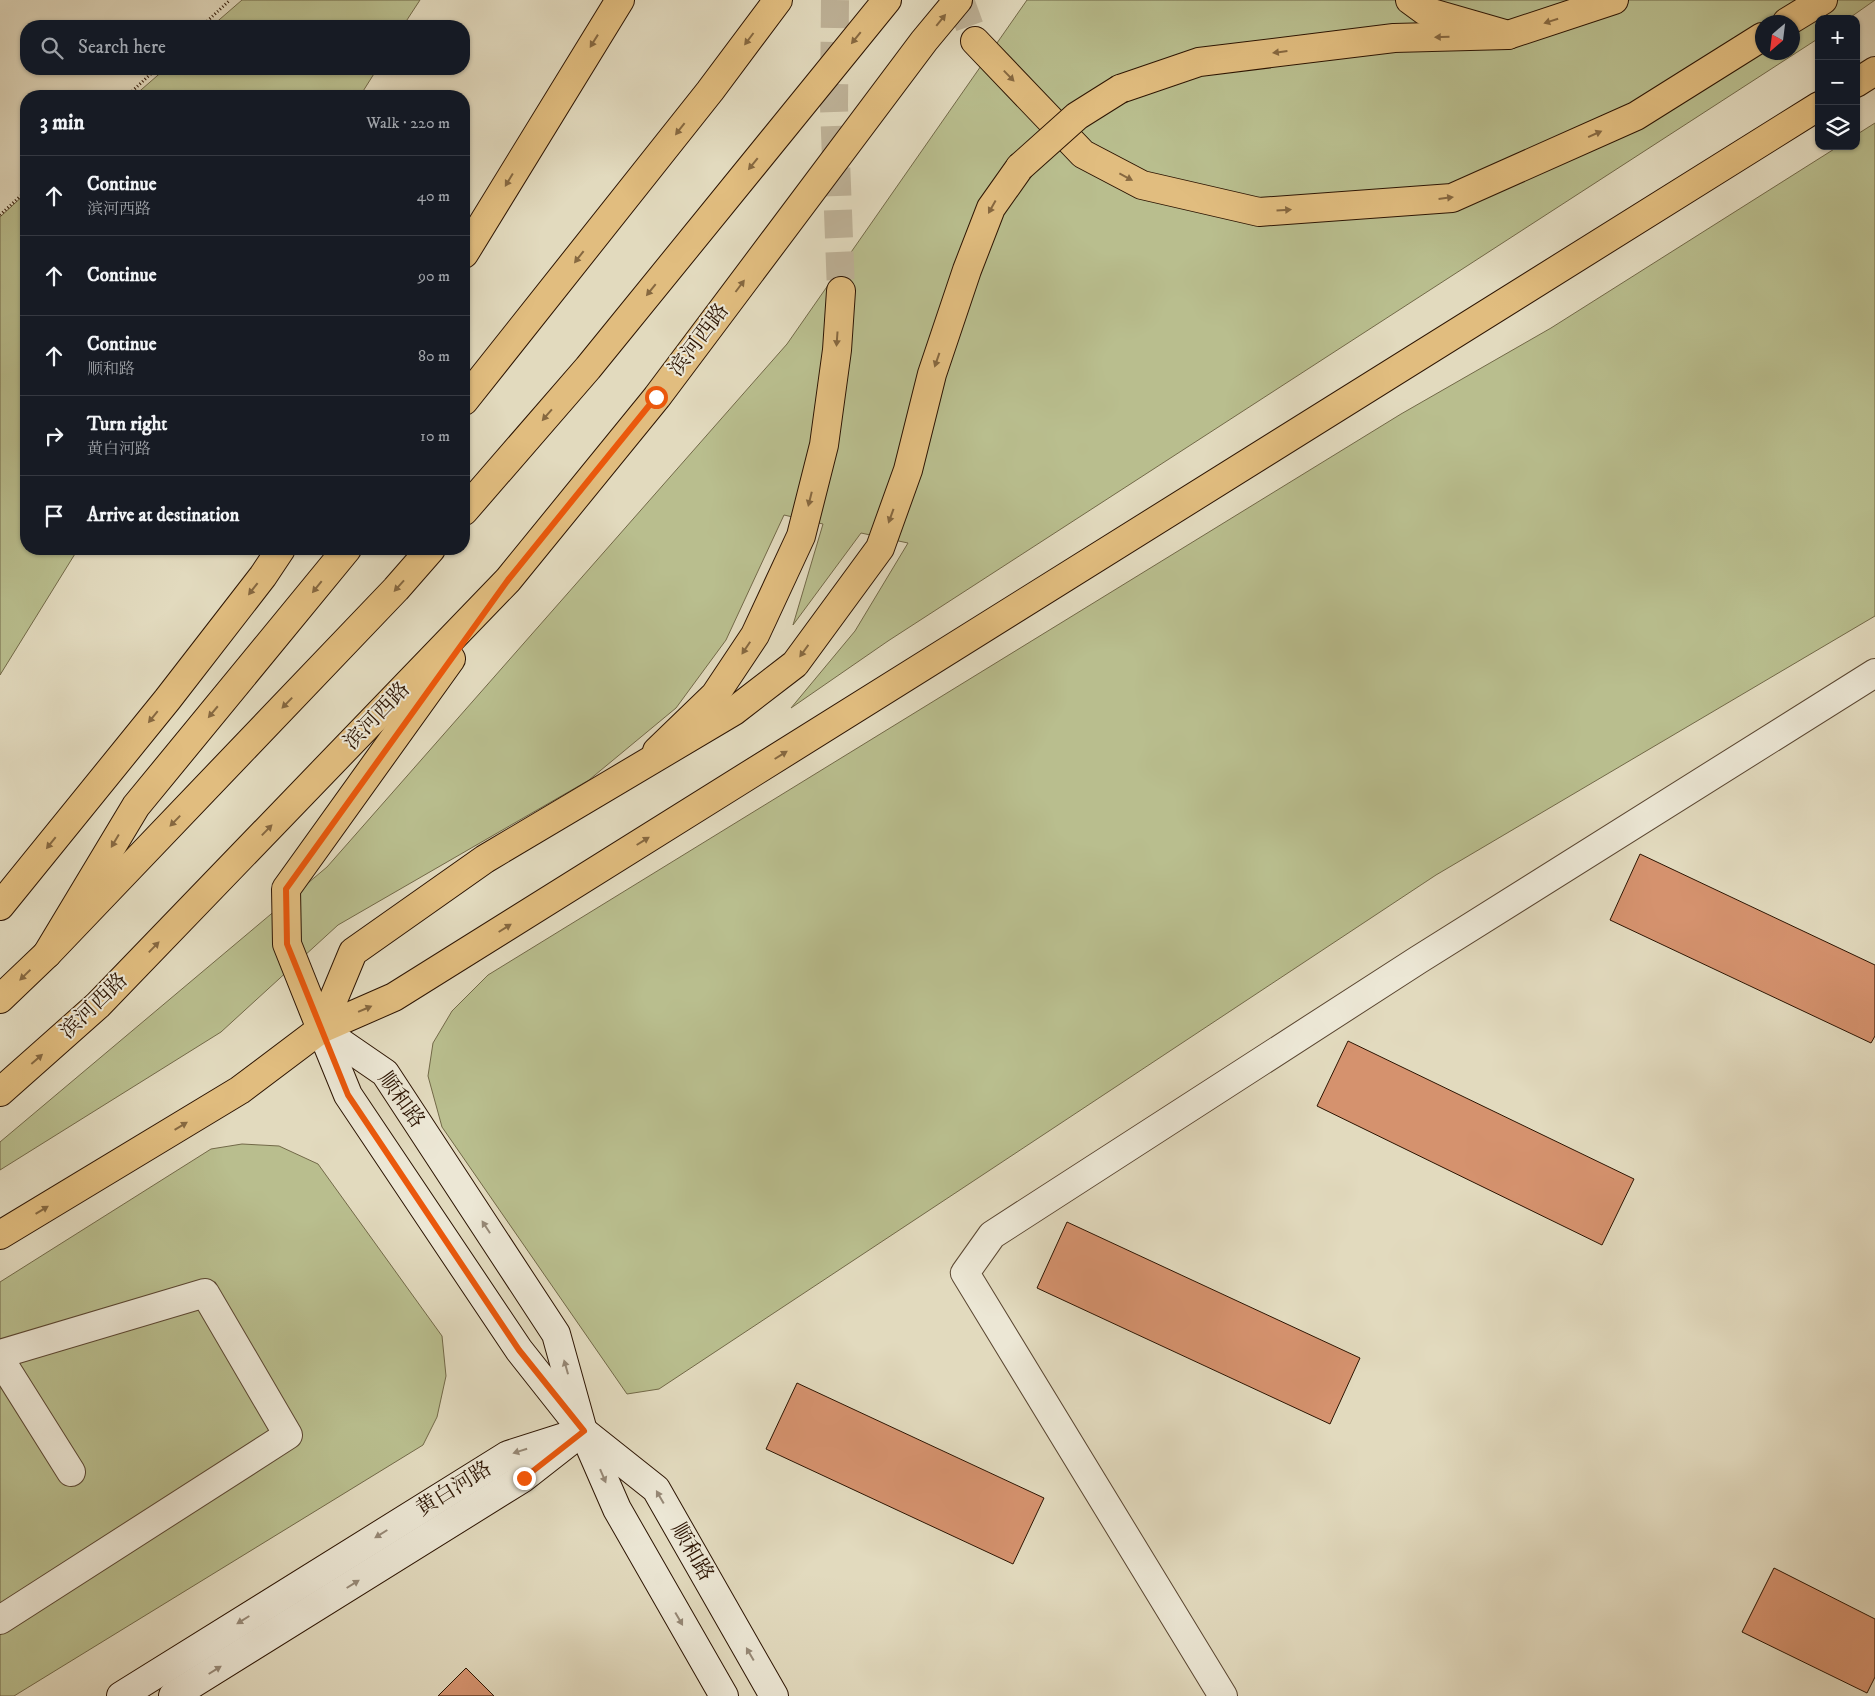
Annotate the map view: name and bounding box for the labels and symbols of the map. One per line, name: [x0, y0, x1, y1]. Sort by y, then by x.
one-way arrow: [936, 14, 947, 27]
north arrow: [1755, 15, 1800, 60]
one-way arrow: [1544, 18, 1559, 26]
one-way arrow: [851, 31, 862, 44]
one-way arrow: [744, 32, 754, 46]
one-way arrow: [1433, 33, 1449, 41]
one-way arrow: [590, 35, 599, 48]
one-way arrow: [1272, 48, 1288, 56]
one-way arrow: [1003, 70, 1015, 82]
one-way arrow: [674, 123, 685, 136]
one-way arrow: [1588, 130, 1602, 138]
one-way arrow: [748, 157, 759, 170]
one-way arrow: [505, 173, 514, 186]
one-way arrow: [1119, 173, 1134, 181]
one-way arrow: [1438, 194, 1454, 202]
one-way arrow: [988, 200, 996, 215]
one-way arrow: [1276, 206, 1292, 214]
one-way arrow: [573, 250, 584, 263]
one-way arrow: [735, 279, 745, 293]
one-way arrow: [645, 283, 656, 296]
street label: 滨河西路: [663, 299, 735, 381]
one-way arrow: [833, 332, 841, 348]
one-way arrow: [933, 353, 941, 368]
route start: [645, 386, 668, 409]
one-way arrow: [541, 408, 553, 420]
one-way arrow: [806, 492, 814, 507]
one-way arrow: [887, 508, 894, 523]
one-way arrow: [393, 579, 405, 591]
one-way arrow: [311, 580, 322, 593]
one-way arrow: [248, 582, 259, 595]
one-way arrow: [741, 641, 751, 655]
one-way arrow: [799, 645, 809, 658]
street label: 滨河西路: [338, 677, 416, 755]
one-way arrow: [281, 697, 293, 709]
one-way arrow: [208, 706, 219, 719]
one-way arrow: [148, 710, 159, 723]
one-way arrow: [774, 751, 788, 760]
one-way arrow: [169, 814, 181, 826]
one-way arrow: [261, 825, 273, 837]
one-way arrow: [110, 835, 119, 848]
one-way arrow: [45, 836, 56, 849]
one-way arrow: [637, 837, 650, 846]
one-way arrow: [499, 923, 512, 932]
one-way arrow: [148, 941, 160, 953]
street label: 滨河西路: [55, 967, 133, 1045]
one-way arrow: [20, 969, 32, 981]
one-way arrow: [358, 1005, 373, 1013]
one-way arrow: [30, 1054, 43, 1065]
street label: 顺和路: [372, 1067, 430, 1133]
one-way arrow: [174, 1121, 187, 1130]
one-way arrow: [35, 1205, 48, 1214]
one-way arrow: [481, 1220, 491, 1233]
one-way arrow: [561, 1359, 569, 1374]
one-way arrow: [513, 1448, 528, 1455]
street label: 黄白河路: [411, 1456, 497, 1522]
route end: [513, 1467, 536, 1490]
one-way arrow: [599, 1469, 607, 1483]
one-way arrow: [656, 1491, 665, 1504]
street label: 顺和路: [665, 1518, 719, 1586]
one-way arrow: [375, 1529, 388, 1539]
one-way arrow: [346, 1580, 359, 1589]
one-way arrow: [675, 1612, 684, 1625]
one-way arrow: [237, 1615, 250, 1624]
one-way arrow: [746, 1646, 754, 1661]
one-way arrow: [208, 1666, 221, 1675]

